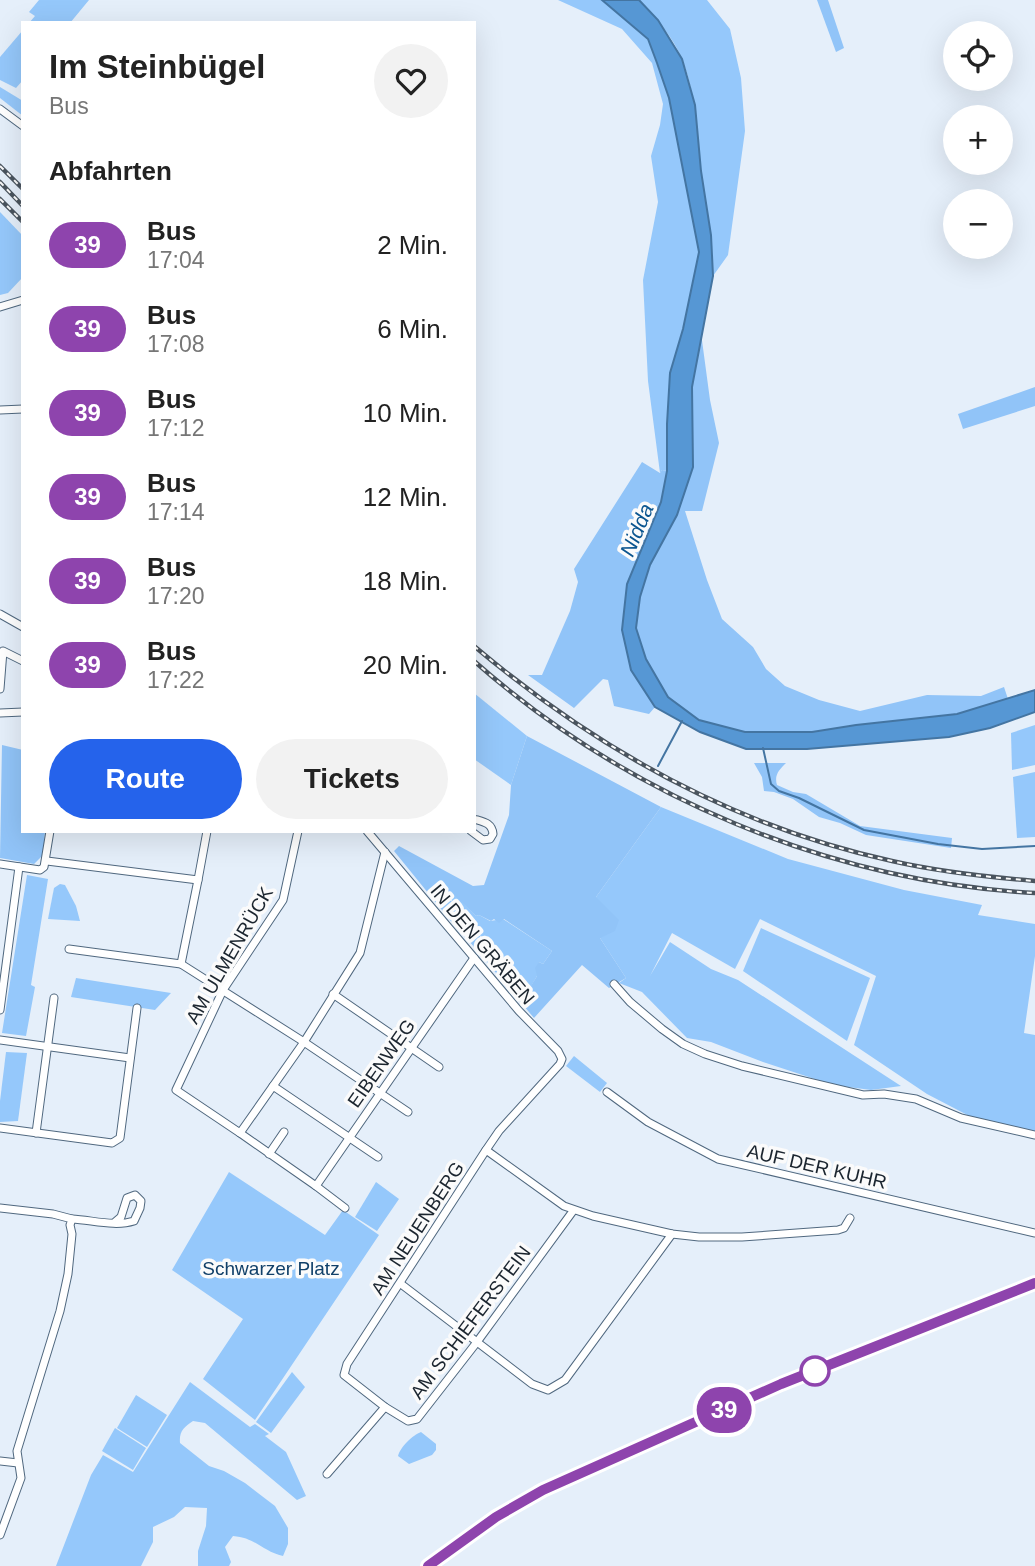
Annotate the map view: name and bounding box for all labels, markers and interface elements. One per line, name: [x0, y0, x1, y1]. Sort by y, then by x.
map controls: [943, 21, 1013, 259]
button: locate: [943, 21, 1013, 91]
button: heart: [374, 44, 448, 118]
text: Im Steinbügel: [49, 48, 265, 85]
text: Bus: [49, 93, 89, 119]
button: +: [943, 105, 1013, 175]
text: Abfahrten: [49, 156, 172, 186]
button: −: [943, 189, 1013, 259]
text: Bus: [147, 216, 196, 246]
text: 2 Min.: [377, 230, 448, 260]
text: 39: [74, 231, 101, 258]
text: 17:04: [147, 247, 205, 273]
text: Bus: [147, 300, 196, 330]
text: 6 Min.: [377, 314, 448, 344]
text: 39: [74, 315, 101, 342]
text: 17:08: [147, 331, 205, 357]
text: Bus: [147, 384, 196, 414]
text: 10 Min.: [363, 398, 448, 428]
text: 39: [74, 399, 101, 426]
text: 17:12: [147, 415, 205, 441]
text: Bus: [147, 468, 196, 498]
text: 12 Min.: [363, 482, 448, 512]
text: 39: [74, 483, 101, 510]
text: 17:14: [147, 499, 205, 525]
water label: Nidda: [615, 500, 658, 560]
text: Bus: [147, 552, 196, 582]
text: 18 Min.: [363, 566, 448, 596]
text: 39: [74, 567, 101, 594]
text: 17:20: [147, 583, 205, 609]
text: Bus: [147, 636, 196, 666]
text: 20 Min.: [363, 650, 448, 680]
text: 39: [74, 651, 101, 678]
text: 17:22: [147, 667, 205, 693]
button: Route: [49, 739, 242, 819]
button: Tickets: [256, 739, 448, 819]
street label: IN DEN GRÄBEN: [426, 880, 539, 1008]
street label: AM ULMENRÜCK: [182, 883, 277, 1027]
street label: EIBENWEG: [343, 1015, 419, 1111]
street label: AUF DER KUHR: [745, 1140, 889, 1193]
street label: AM NEUENBERG: [367, 1158, 468, 1299]
street label: AM SCHIEFERSTEIN: [406, 1242, 535, 1403]
park label: Schwarzer Platz: [202, 1258, 340, 1279]
unlabelled marker: [800, 1356, 830, 1386]
line badge: 39: [692, 1387, 756, 1433]
text: 39: [711, 1396, 737, 1423]

